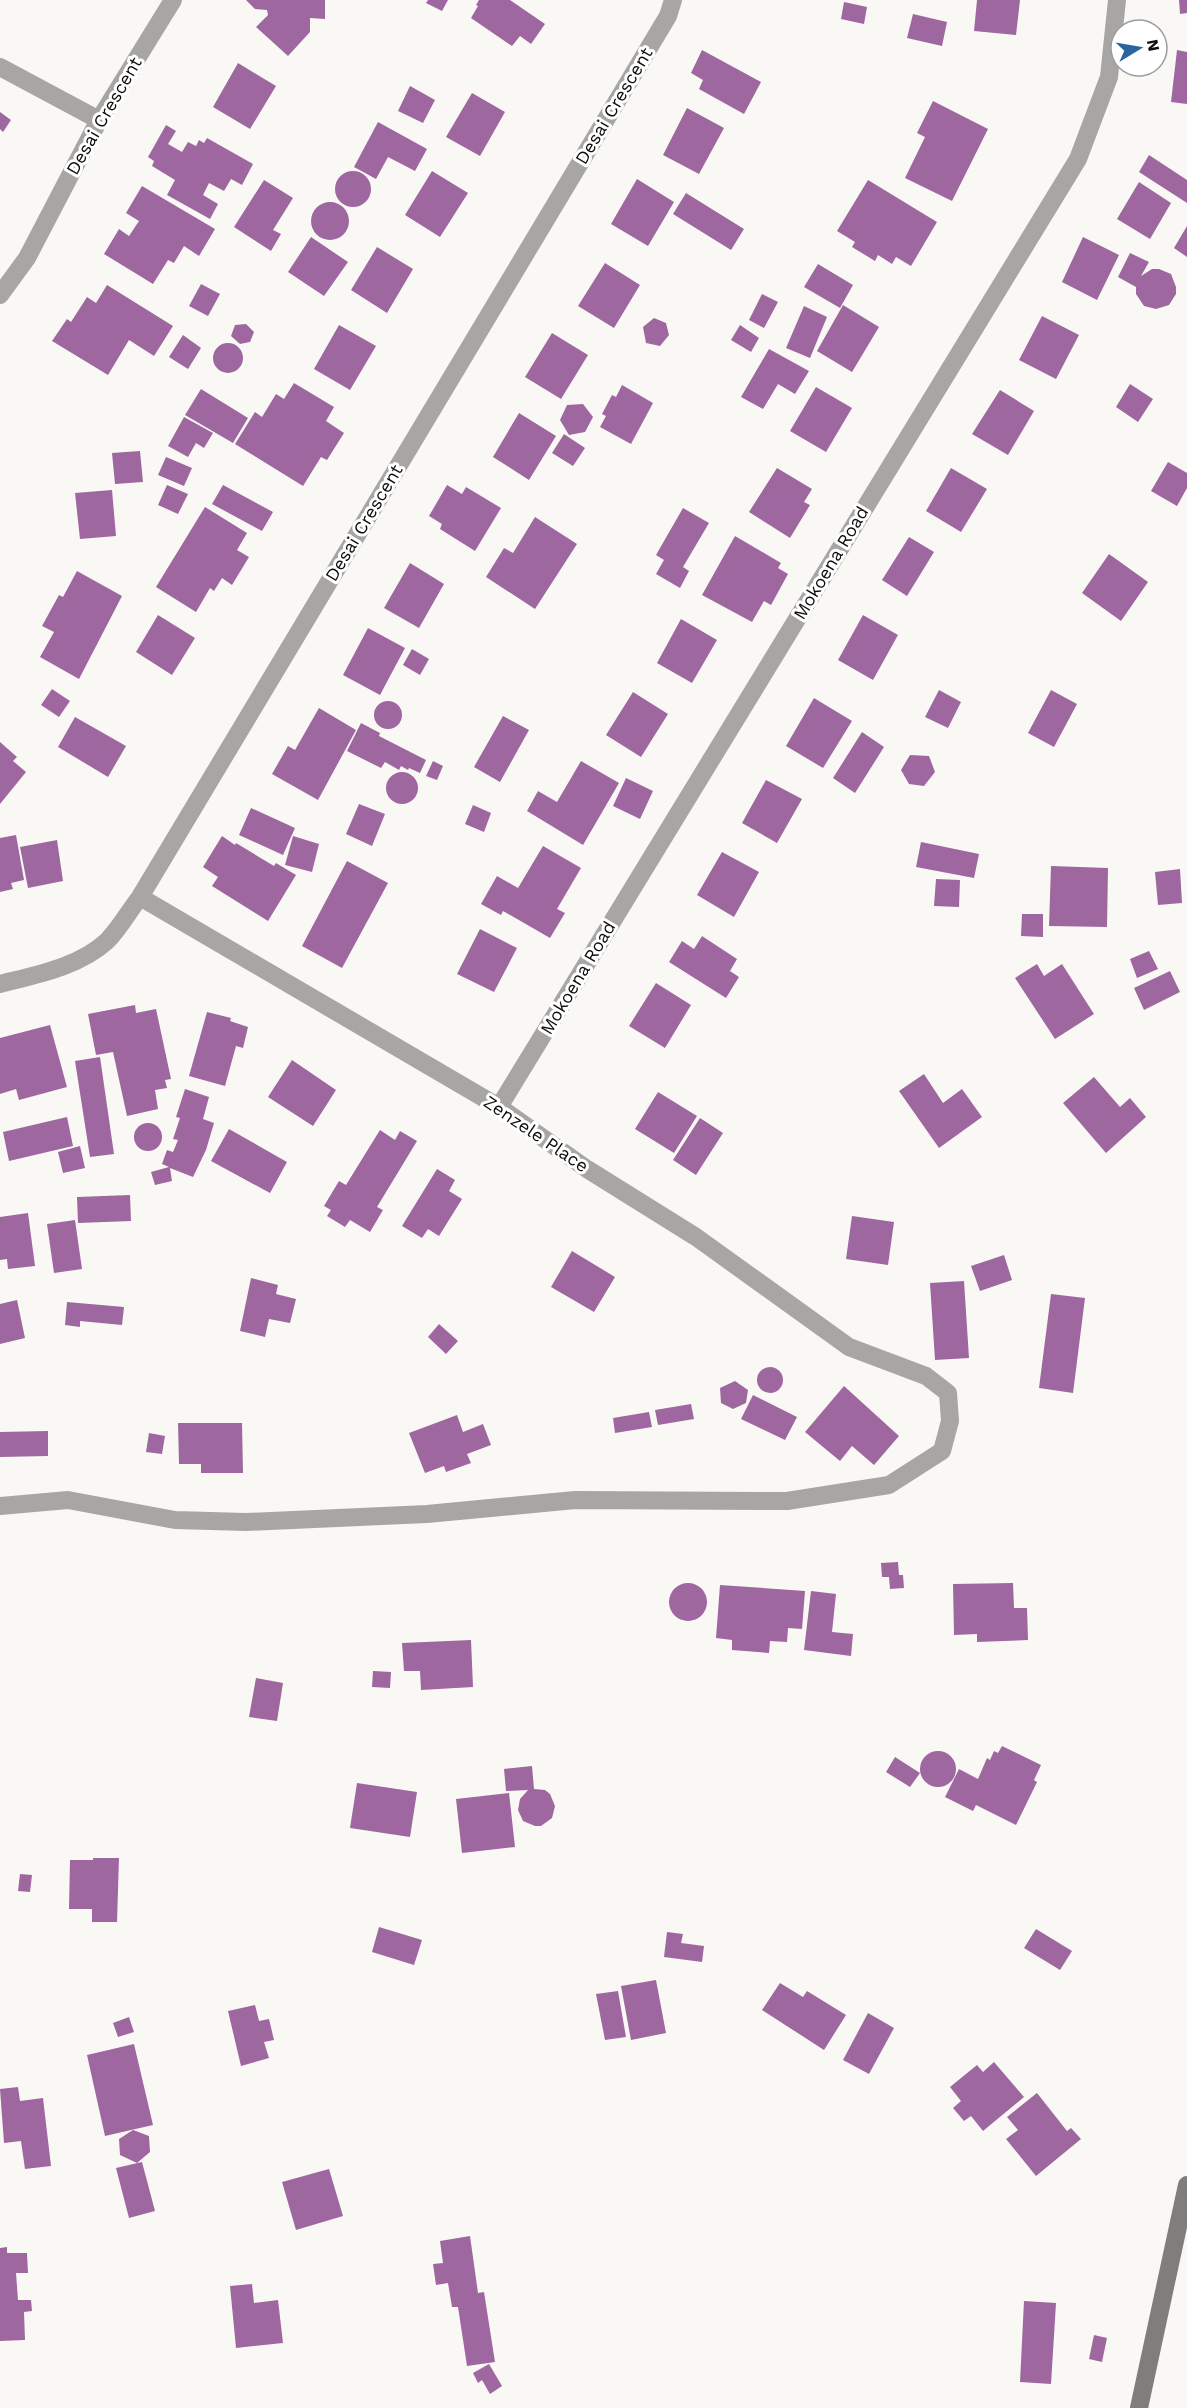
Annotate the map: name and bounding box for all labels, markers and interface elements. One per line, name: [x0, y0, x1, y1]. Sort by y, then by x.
north arrow: [1109, 18, 1169, 78]
text: N: [1143, 38, 1164, 53]
street label: Desai Crescent: [571, 43, 657, 168]
street label: Desai Crescent: [61, 53, 146, 178]
street label: Desai Crescent: [321, 460, 407, 585]
street label: Mokoena Road: [789, 502, 873, 623]
street label: Mokoena Road: [536, 917, 620, 1038]
street label: Zenzele Place: [480, 1091, 593, 1176]

